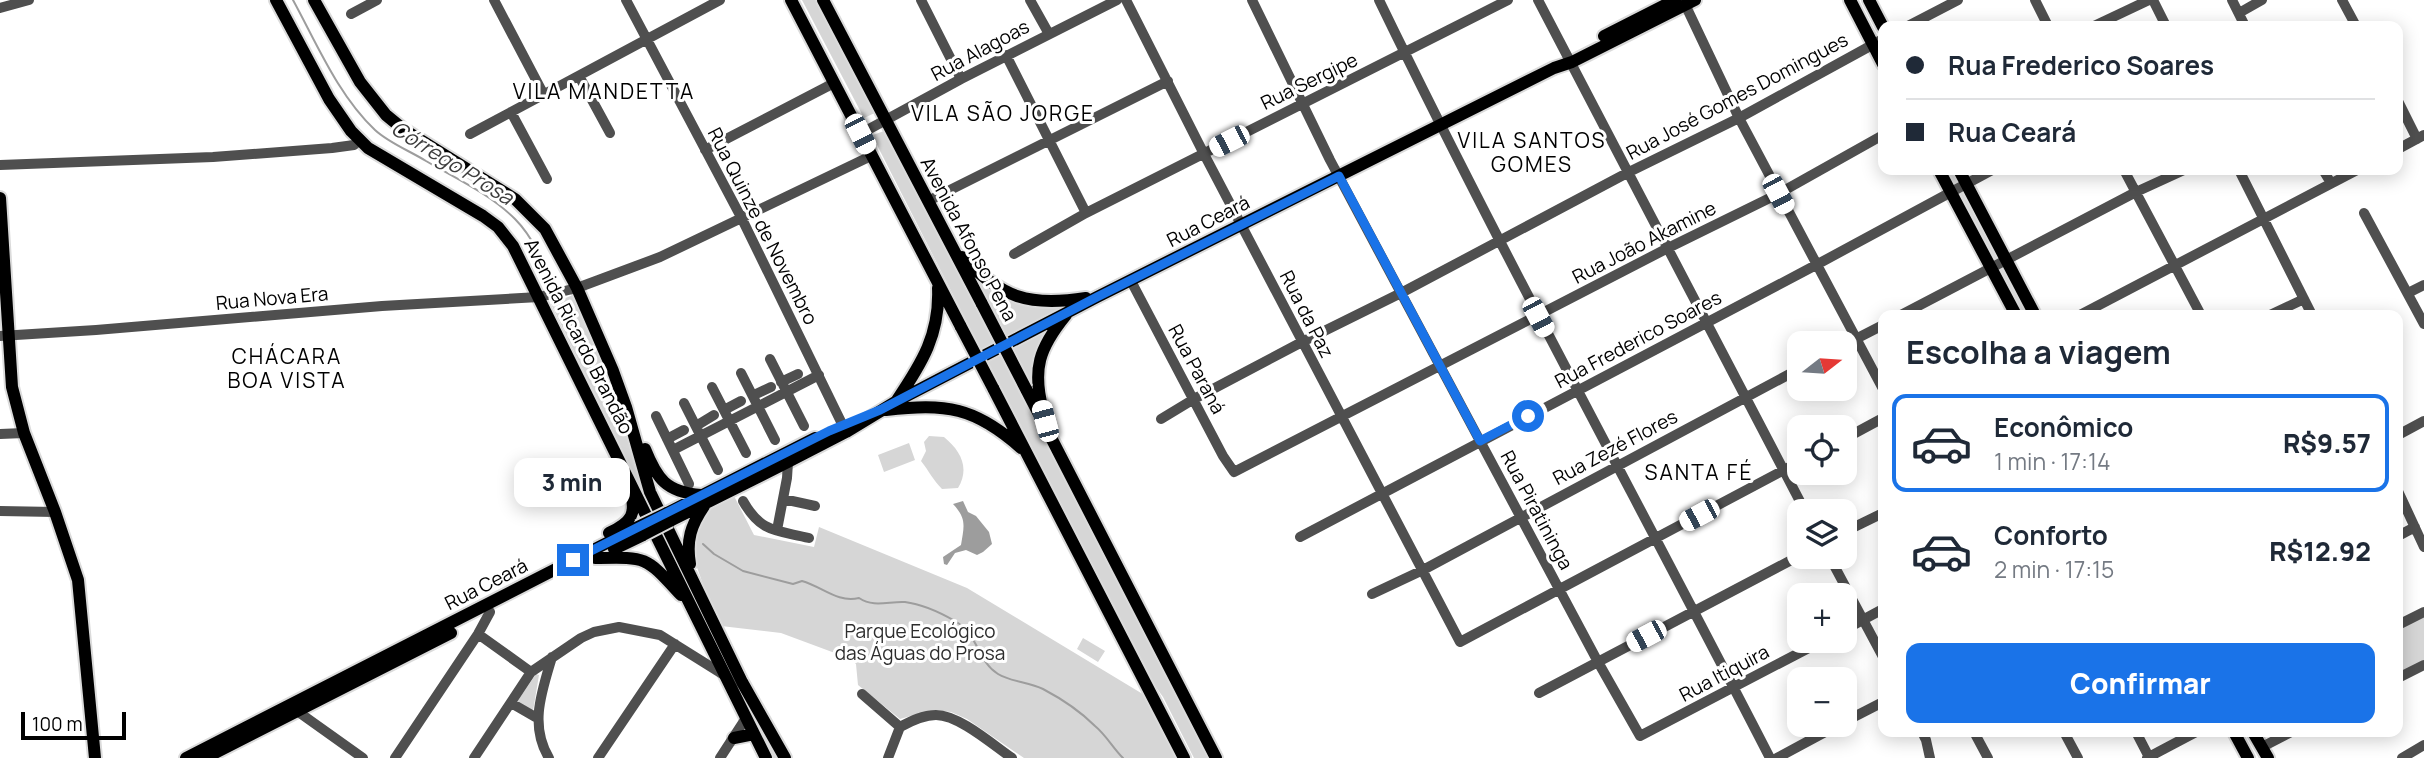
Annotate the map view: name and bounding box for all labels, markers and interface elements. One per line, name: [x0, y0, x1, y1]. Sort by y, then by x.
street label: Rua Alagoas: [926, 13, 1034, 87]
street label: Rua José Gomes Domingues: [1622, 26, 1852, 166]
street label: Rua Sergipe: [1256, 46, 1362, 116]
text: Rua Frederico Soares: [1948, 47, 2214, 83]
district label: VILA MANDETTA: [513, 77, 695, 105]
district label: VILA SÃO JORGE: [911, 99, 1095, 127]
car: [842, 111, 879, 157]
water label: Córrego Prosa: [386, 114, 520, 211]
text: Rua Ceará: [1948, 114, 2076, 150]
car: [1206, 122, 1253, 160]
street label: Rua Quinze de Novembro: [702, 123, 824, 329]
district label: VILA SANTOS GOMES: [1457, 126, 1607, 178]
street label: Avenida Afonso Pena: [915, 152, 1023, 326]
car: [1759, 171, 1798, 217]
street label: Rua Ceará: [1162, 189, 1254, 253]
street label: Rua João Akamine: [1568, 195, 1720, 289]
street label: Avenida Ricardo Brandão: [518, 234, 640, 438]
street label: Rua da Paz: [1274, 266, 1340, 362]
street label: Rua Nova Era: [215, 280, 329, 316]
street label: Rua Frederico Soares: [1550, 284, 1726, 394]
car: [1519, 294, 1558, 340]
street label: Rua Paraná: [1162, 320, 1232, 418]
text: Escolha a viagem: [1906, 330, 2171, 374]
north arrow: [1787, 331, 1857, 401]
map controls: [1787, 331, 1857, 737]
district label: CHÁCARA BOA VISTA: [227, 342, 347, 394]
car: [1030, 398, 1061, 444]
route start: [1512, 400, 1544, 432]
street label: Rua Zezé Flores: [1548, 403, 1682, 491]
text: Econômico: [1994, 409, 2133, 445]
icon: car: [1910, 412, 1973, 475]
button: locate: [1787, 415, 1857, 485]
text: R$9.57: [2283, 425, 2371, 461]
text: 1 min · 17:14: [1994, 445, 2110, 477]
street label: Rua Piratininga: [1495, 446, 1579, 574]
callout: 3 min: [515, 458, 631, 508]
district label: SANTA FÉ: [1645, 458, 1753, 486]
text: 3 min: [542, 466, 602, 498]
car: [1676, 496, 1723, 534]
button: layers: [1787, 499, 1857, 569]
text: Conforto: [1994, 517, 2108, 553]
icon: car: [1910, 520, 1973, 583]
text: R$12.92: [2269, 533, 2371, 569]
route end: [557, 544, 589, 576]
street label: Rua Ceará: [440, 552, 532, 616]
text: 2 min · 17:15: [1994, 553, 2114, 585]
button: +: [1787, 583, 1857, 653]
car: [1623, 617, 1670, 655]
park label: Parque Ecológico das Águas do Prosa: [835, 618, 1005, 666]
street label: Rua Itiquira: [1675, 638, 1773, 708]
button: Confirmar: [1906, 643, 2375, 723]
button: −: [1787, 667, 1857, 737]
scale bar: [21, 709, 126, 741]
text: 100 m: [32, 711, 83, 737]

